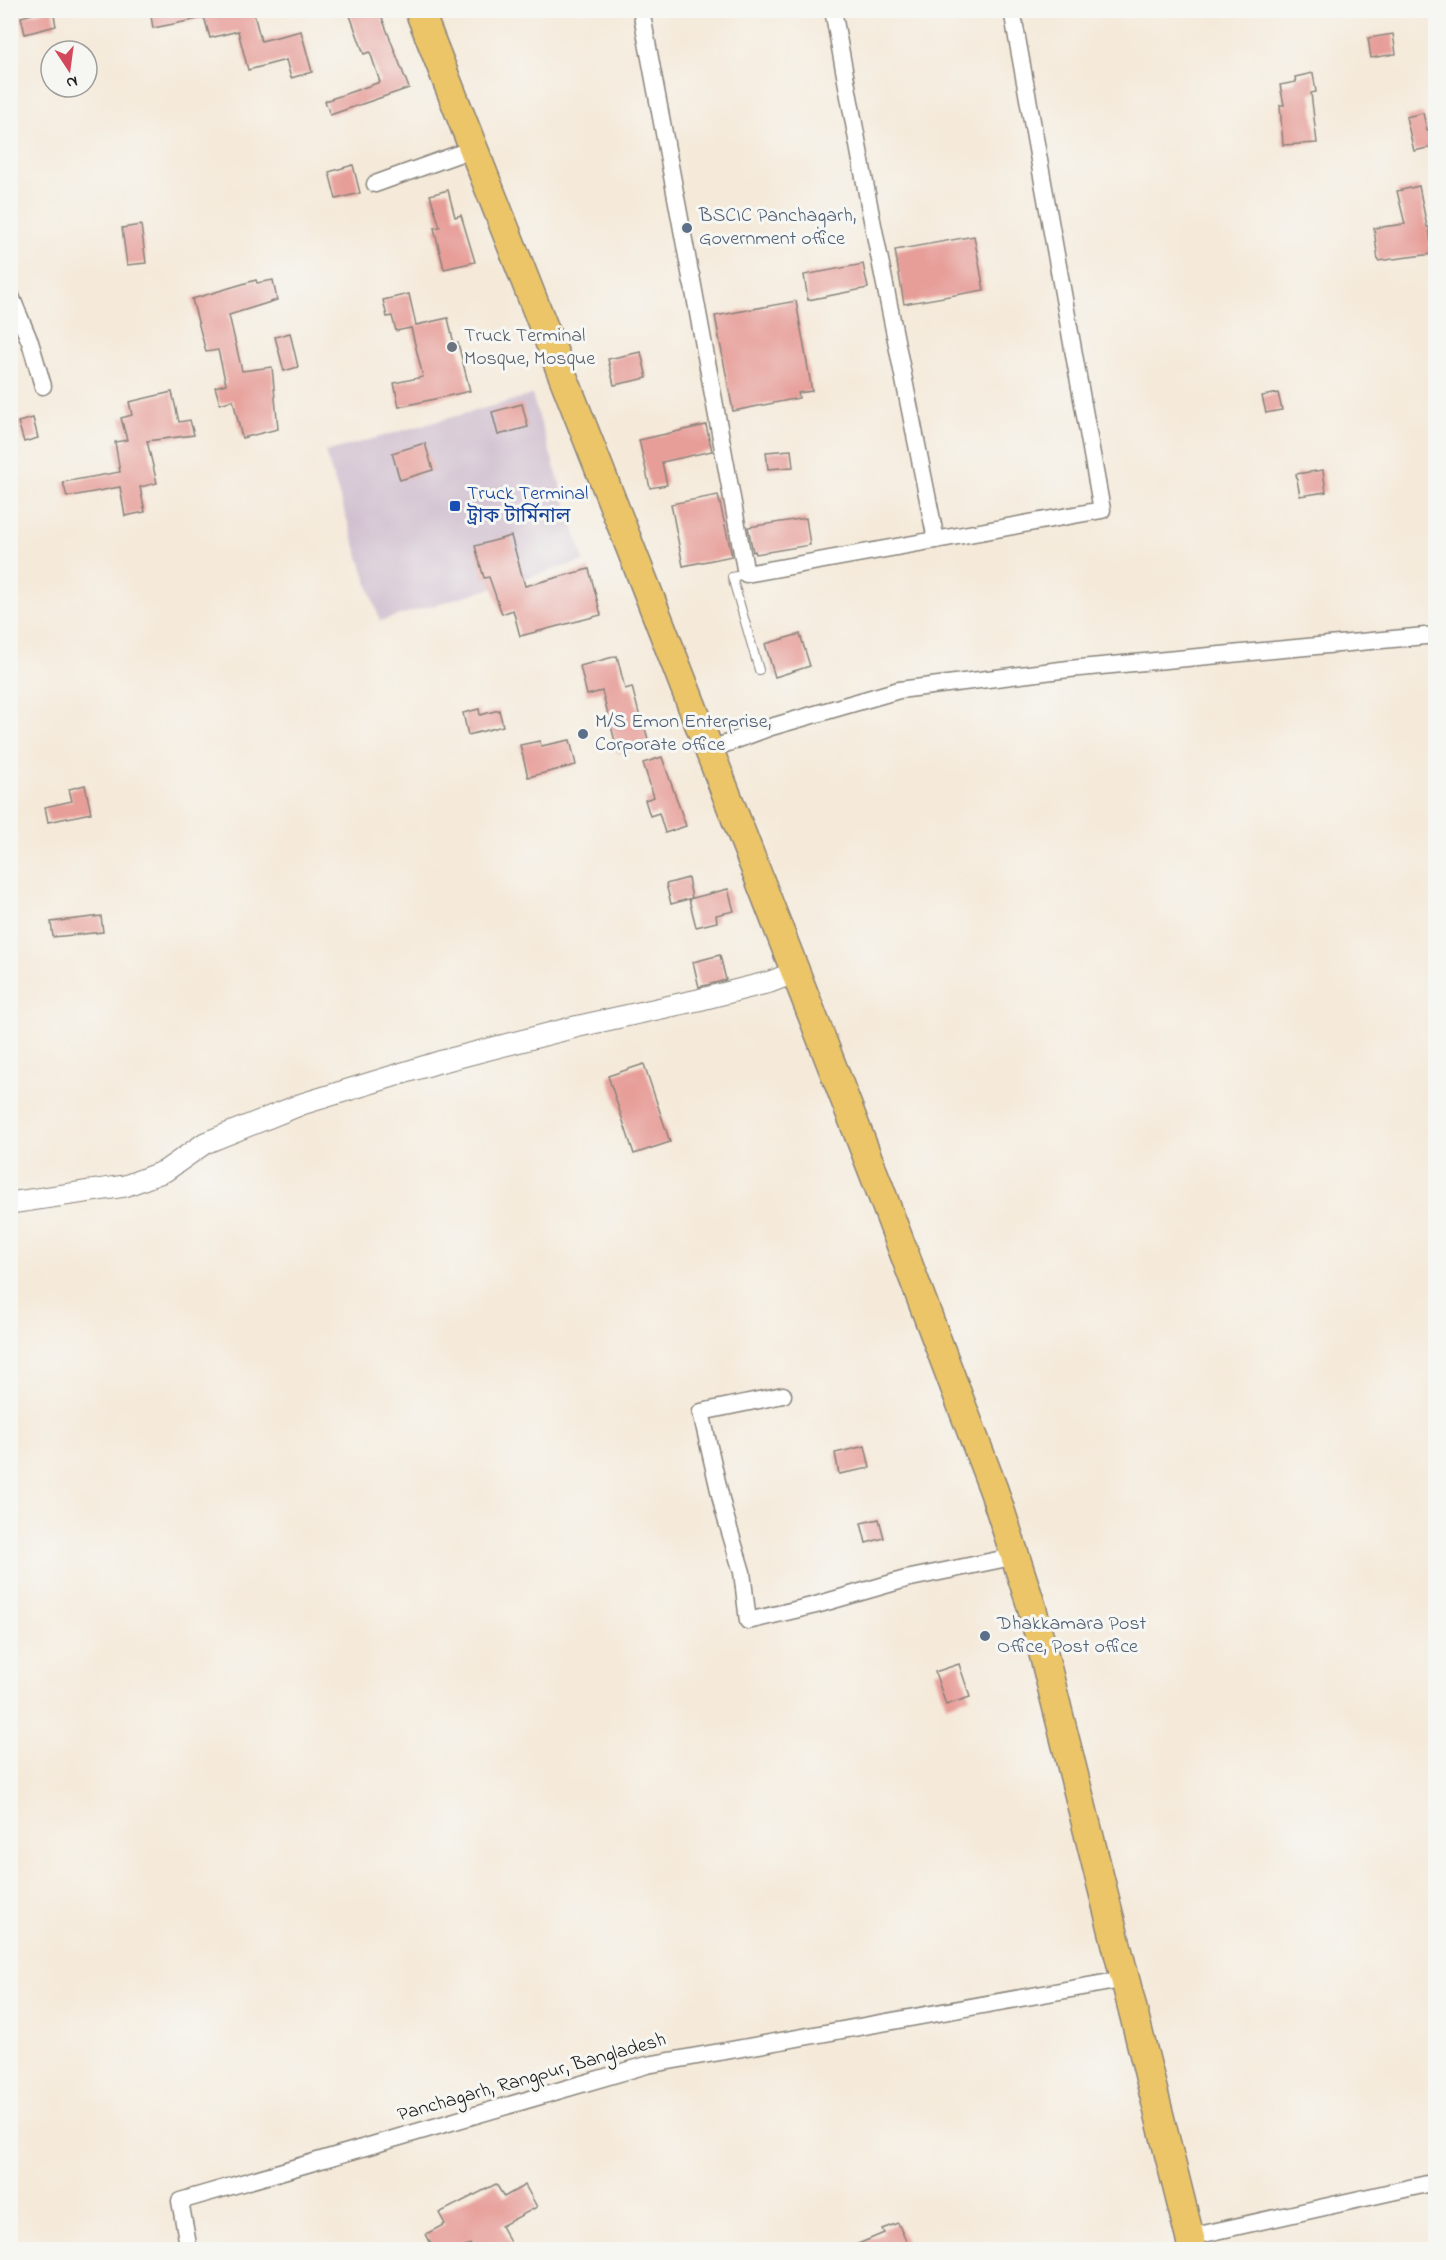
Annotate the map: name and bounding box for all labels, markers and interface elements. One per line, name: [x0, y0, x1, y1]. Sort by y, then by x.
north arrow: [39, 39, 99, 99]
text: N: [64, 69, 80, 95]
place label: BSCIC Panchagarh, Government office: [698, 202, 856, 254]
marker: BSCIC Panchagarh, Government office: [680, 221, 694, 235]
place label: Truck Terminal Mosque, Mosque: [464, 322, 595, 374]
marker: Truck Terminal Mosque, Mosque: [445, 340, 459, 354]
place label: Truck Terminal ট্রাক টার্মিনাল: [466, 480, 588, 532]
marker: Truck Terminal ট্রাক টার্মিনাল: [448, 499, 462, 513]
place label: M/S Emon Enterprise, Corporate office: [595, 708, 771, 760]
marker: M/S Emon Enterprise, Corporate office: [576, 727, 590, 741]
place label: Dhakkamara Post Office, Post office: [996, 1610, 1147, 1662]
marker: Dhakkamara Post Office, Post office: [978, 1629, 992, 1643]
street label: Panchagarh, Rangpur, Bangladesh: [394, 2026, 670, 2131]

